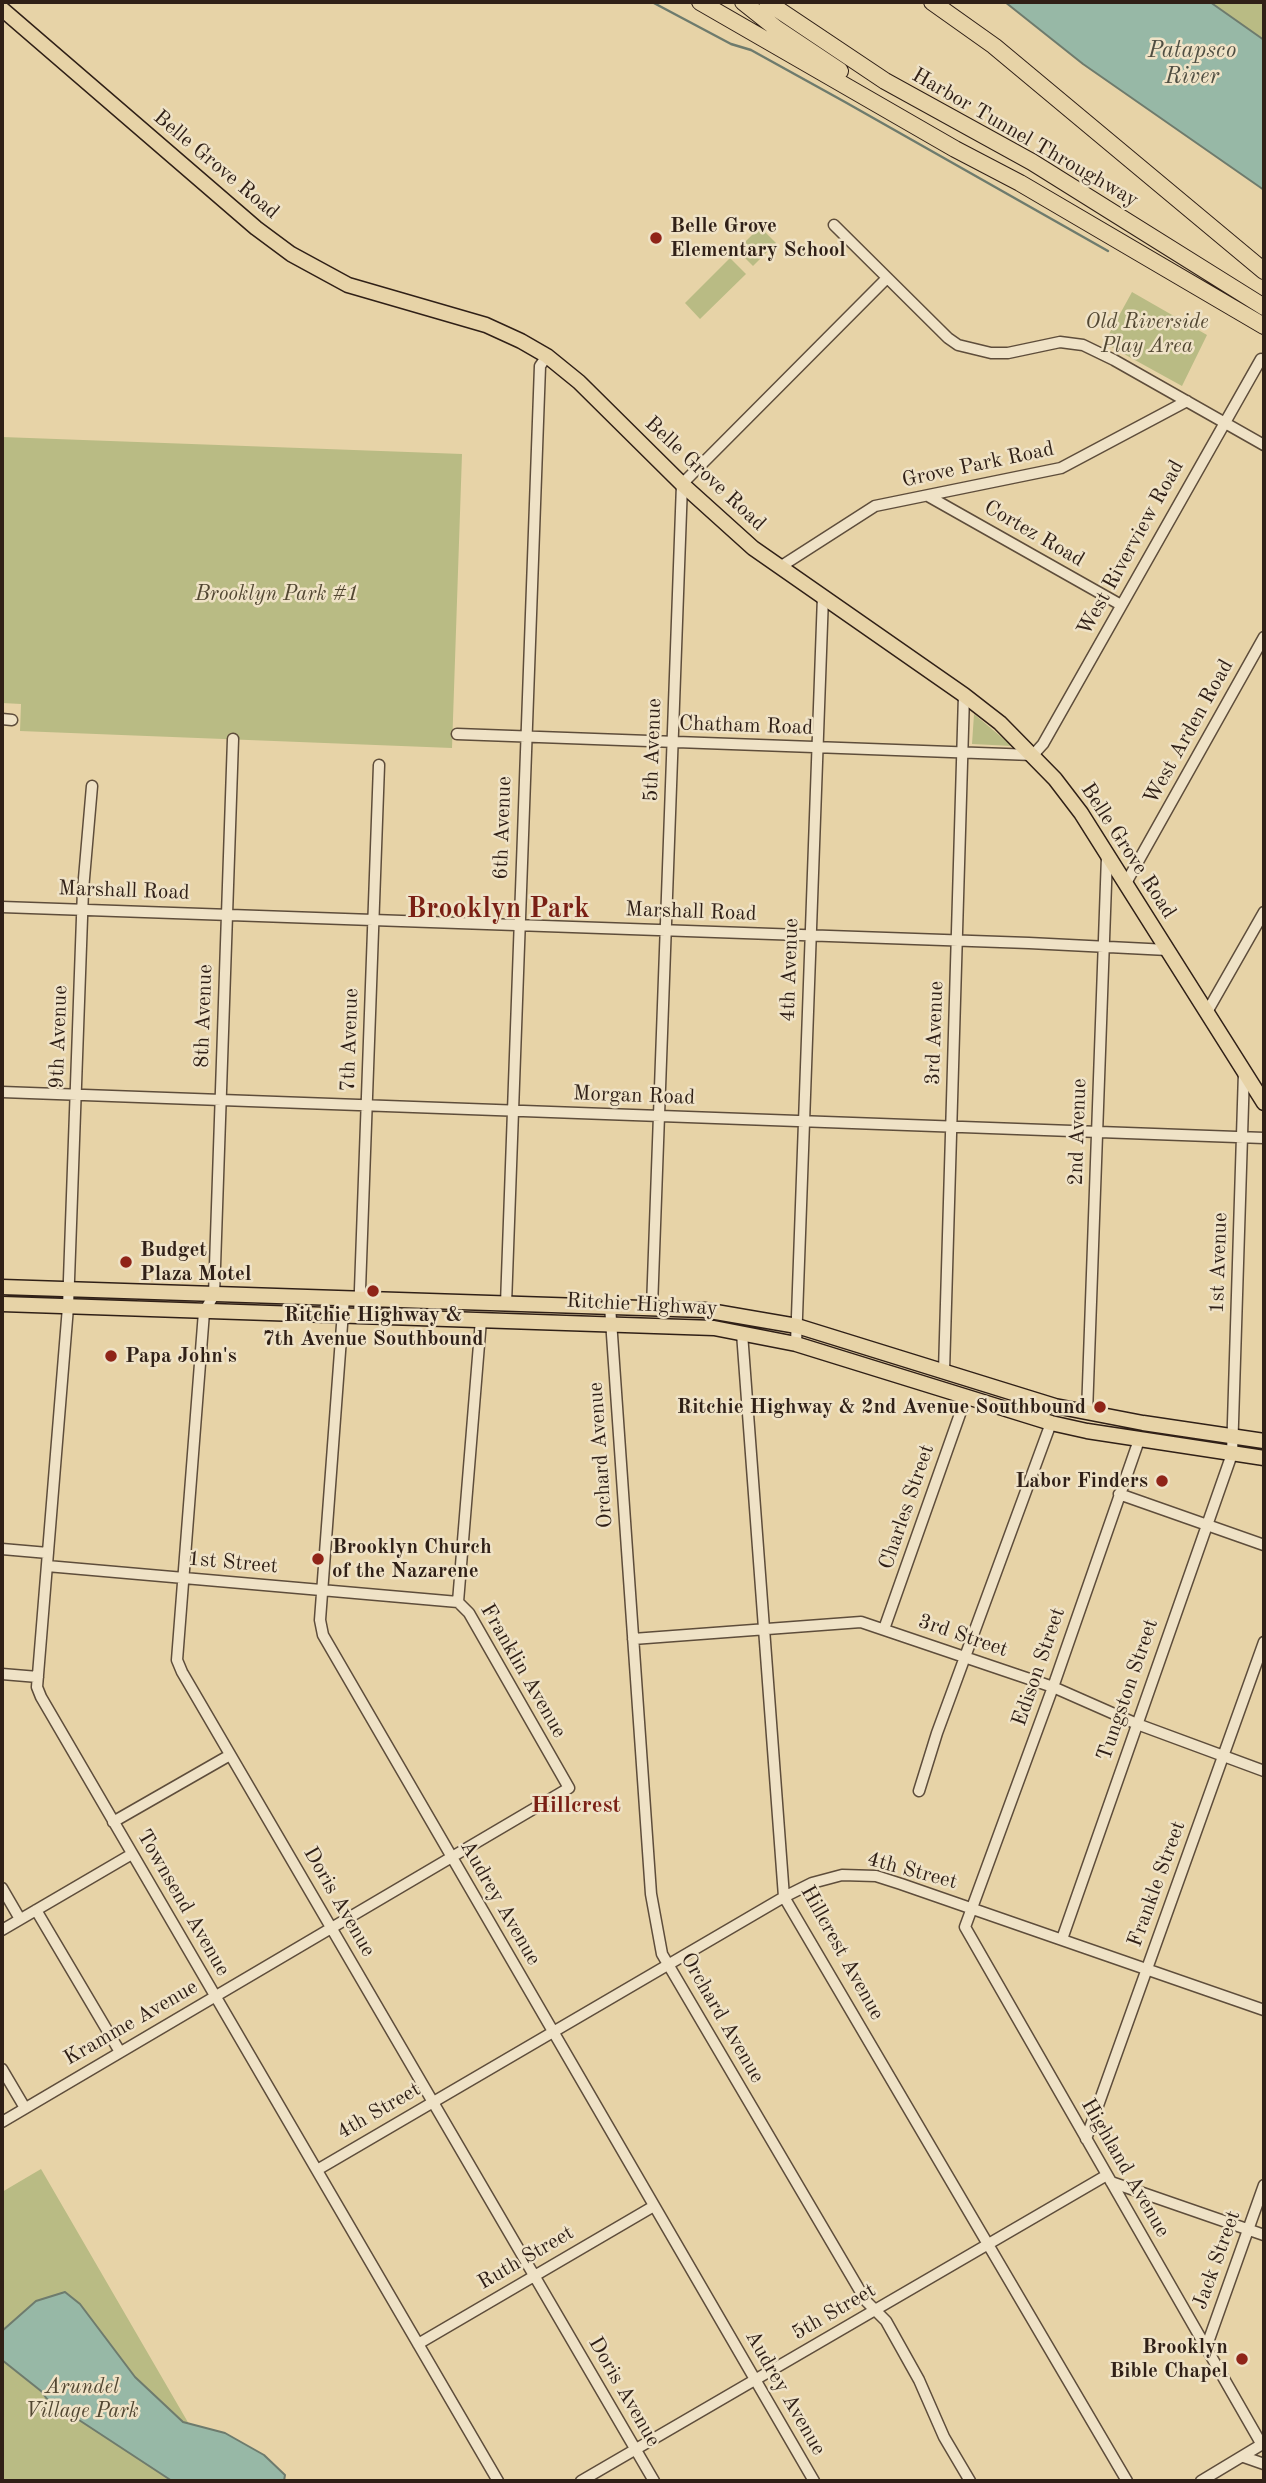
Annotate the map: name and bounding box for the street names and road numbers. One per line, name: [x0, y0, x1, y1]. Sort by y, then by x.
street label: Harbor Tunnel Throughway: [907, 63, 1143, 213]
street label: Belle Grove Road: [148, 105, 284, 225]
street label: Belle Grove Road: [639, 411, 771, 537]
street label: Grove Park Road: [900, 437, 1056, 493]
street label: West Riverview Road: [1072, 456, 1190, 640]
street label: Cortez Road: [979, 495, 1089, 573]
street label: West Arden Road: [1139, 655, 1239, 809]
street label: 5th Avenue: [639, 698, 667, 802]
street label: Chatham Road: [678, 711, 814, 741]
street label: 6th Avenue: [489, 776, 517, 880]
street label: Belle Grove Road: [1075, 778, 1181, 924]
street label: Marshall Road: [58, 876, 190, 906]
street label: Marshall Road: [625, 897, 757, 927]
street label: 4th Avenue: [776, 918, 804, 1022]
street label: 8th Avenue: [190, 964, 218, 1068]
street label: 3rd Avenue: [921, 980, 949, 1086]
street label: 9th Avenue: [45, 985, 73, 1089]
street label: 7th Avenue: [336, 988, 364, 1092]
street label: 2nd Avenue: [1064, 1078, 1092, 1186]
street label: Morgan Road: [572, 1081, 696, 1111]
street label: 1st Avenue: [1205, 1212, 1233, 1314]
street label: Ritchie Highway: [566, 1288, 718, 1322]
street label: Orchard Avenue: [583, 1381, 619, 1529]
street label: Charles Street: [874, 1441, 940, 1573]
street label: 1st Street: [187, 1547, 279, 1579]
street label: Franklin Avenue: [474, 1599, 572, 1743]
street label: Edison Street: [1007, 1605, 1071, 1729]
street label: 3rd Street: [915, 1609, 1011, 1663]
street label: Tungston Street: [1092, 1616, 1164, 1764]
street label: Frankle Street: [1123, 1818, 1191, 1950]
street label: Townsend Avenue: [131, 1825, 235, 1981]
street label: Audrey Avenue: [454, 1836, 546, 1970]
street label: Doris Avenue: [297, 1843, 381, 1961]
street label: 4th Street: [864, 1847, 960, 1895]
street label: Hillcrest Avenue: [795, 1881, 889, 2025]
street label: Orchard Avenue: [674, 1948, 770, 2088]
street label: Kramme Avenue: [60, 1974, 202, 2072]
street label: 4th Street: [333, 2077, 425, 2145]
street label: Highland Avenue: [1075, 2094, 1175, 2242]
street label: Jack Street: [1187, 2207, 1247, 2313]
street label: Ruth Street: [474, 2220, 578, 2296]
street label: 5th Street: [788, 2278, 880, 2346]
street label: Audrey Avenue: [739, 2326, 831, 2460]
street label: Doris Avenue: [582, 2333, 666, 2451]

